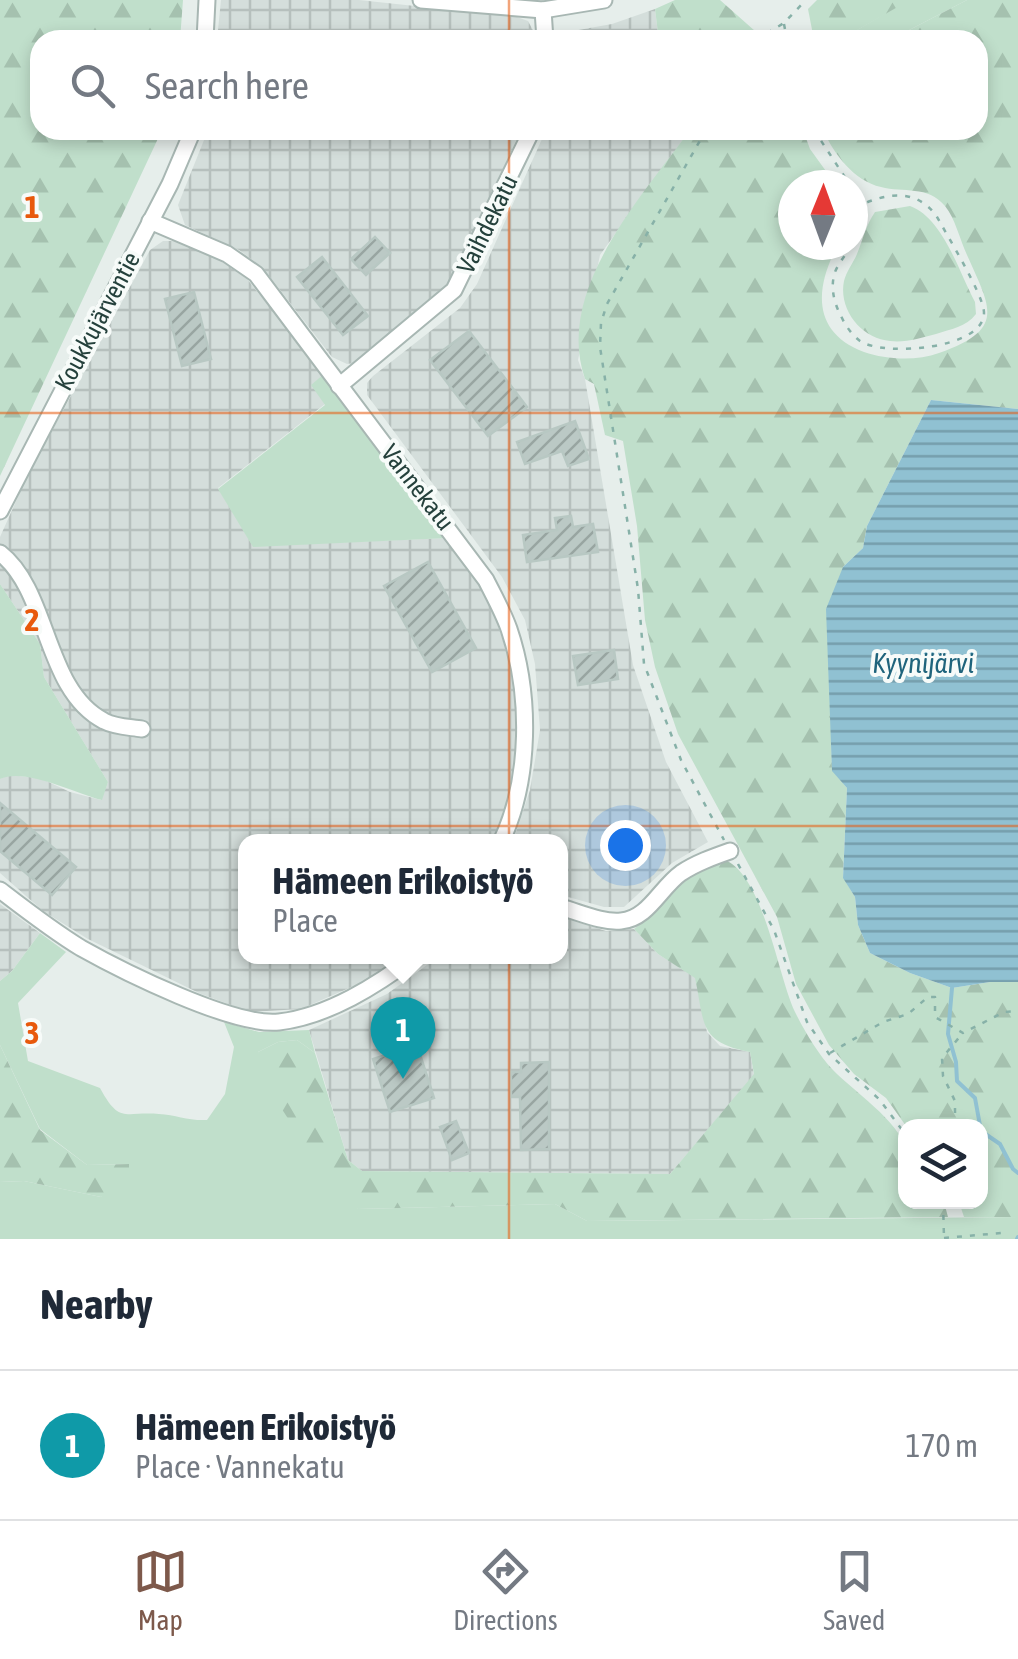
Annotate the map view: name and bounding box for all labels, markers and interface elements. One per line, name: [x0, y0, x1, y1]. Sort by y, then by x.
search box: [30, 30, 988, 140]
icon: search: [65, 58, 120, 113]
text: Search here: [145, 64, 309, 107]
street label: Vaihdekatu: [451, 170, 523, 278]
north arrow: [778, 170, 868, 260]
text: 1: [24, 188, 40, 225]
street label: Koukkujärventie: [49, 247, 145, 395]
street label: Vannekatu: [376, 439, 460, 535]
text: 2: [24, 601, 40, 638]
water label: Kyynijärvi: [872, 647, 974, 679]
your location: [600, 820, 651, 871]
popup: [238, 834, 568, 964]
text: Hämeen Erikoistyö: [272, 859, 534, 902]
text: Place: [272, 902, 338, 939]
pin: 1: [370, 996, 436, 1079]
text: 3: [24, 1014, 40, 1051]
map controls: [898, 1119, 988, 1209]
button: layers: [898, 1119, 988, 1209]
text: Nearby: [40, 1280, 153, 1328]
text: Hämeen Erikoistyö: [135, 1405, 396, 1448]
text: 1: [65, 1427, 80, 1464]
text: 170 m: [905, 1427, 978, 1464]
text: Place · Vannekatu: [135, 1448, 345, 1485]
tab: Map: [133, 1544, 188, 1636]
tab: Directions: [453, 1544, 558, 1636]
tab: Saved: [823, 1544, 885, 1636]

